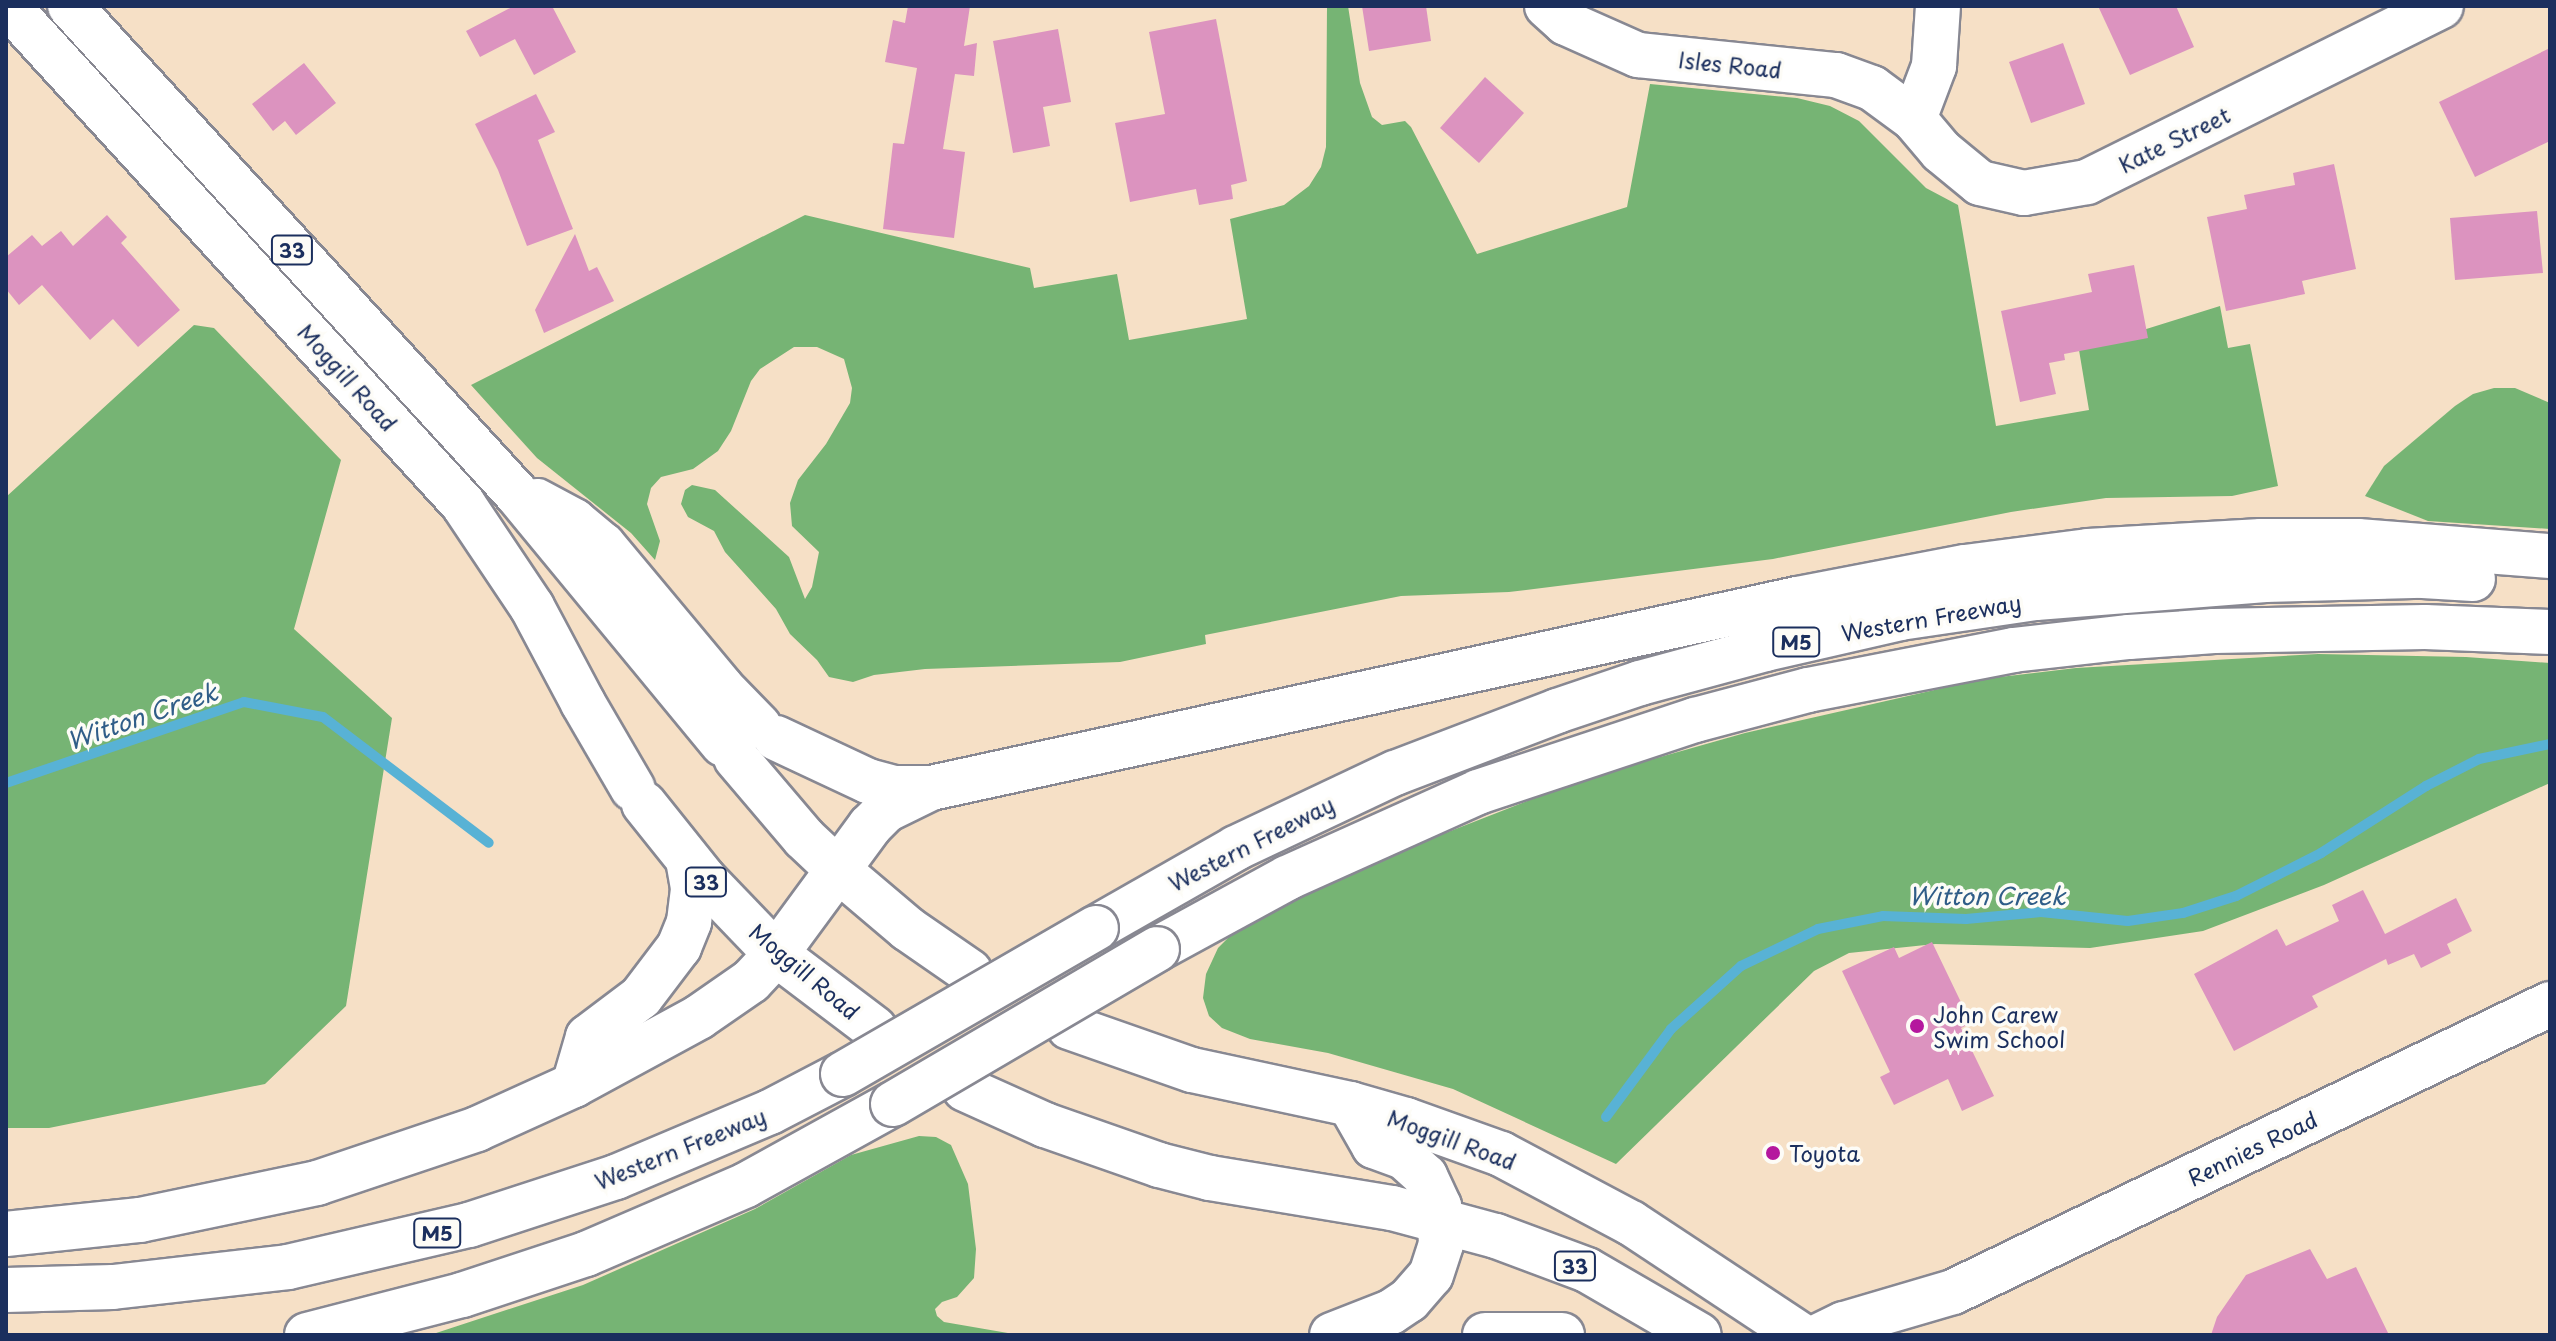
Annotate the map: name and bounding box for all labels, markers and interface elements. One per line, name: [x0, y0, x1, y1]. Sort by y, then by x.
street label: Isles Road: [1676, 45, 1784, 83]
street label: Kate Street: [2114, 101, 2234, 177]
road number: 33: [270, 234, 314, 266]
street label: Moggill Road: [293, 318, 403, 436]
street label: Western Freeway: [1838, 588, 2024, 646]
road number: M5: [1772, 626, 1820, 658]
water label: Witton Creek: [63, 677, 221, 755]
street label: Western Freeway: [1163, 789, 1339, 897]
road number: 33: [684, 866, 728, 898]
water label: Witton Creek: [1908, 882, 2066, 910]
street label: Moggill Road: [745, 917, 865, 1025]
place label: John Carew Swim School: [1933, 1000, 2066, 1052]
marker: John Carew Swim School: [1908, 1017, 1926, 1035]
street label: Western Freeway: [590, 1101, 770, 1195]
street label: Moggill Road: [1384, 1103, 1520, 1175]
street label: Rennies Road: [2183, 1105, 2321, 1191]
place label: Toyota: [1789, 1140, 1860, 1166]
marker: Toyota: [1764, 1144, 1782, 1162]
road number: M5: [413, 1217, 461, 1249]
road number: 33: [1553, 1250, 1597, 1282]

